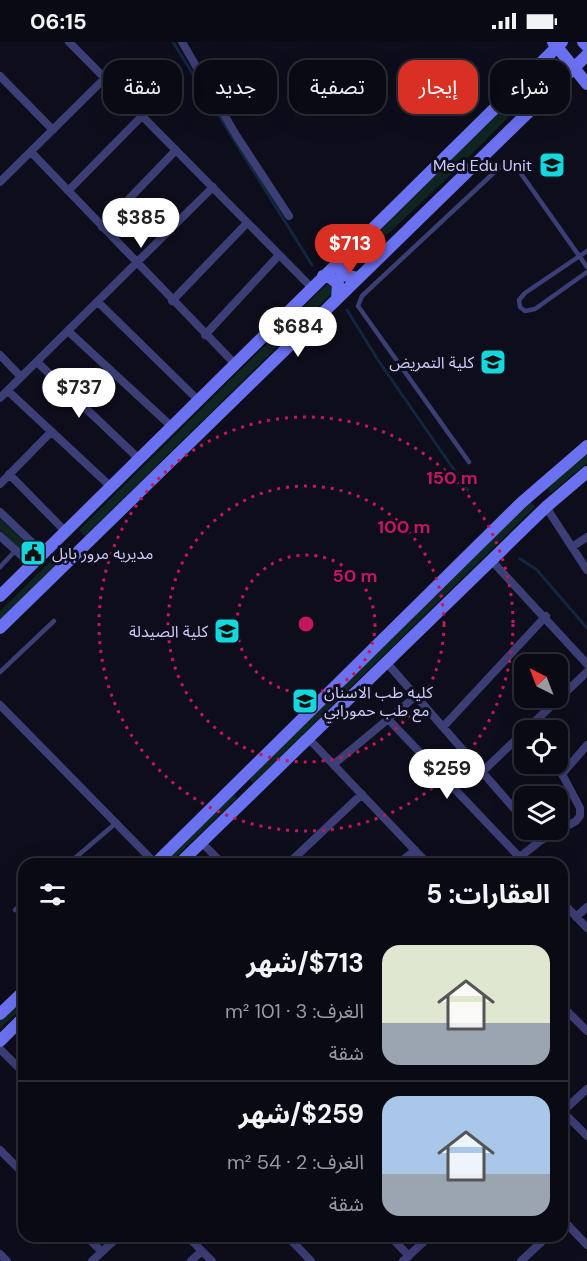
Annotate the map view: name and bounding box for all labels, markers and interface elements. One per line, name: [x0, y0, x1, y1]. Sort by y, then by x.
text: 06:15: [30, 7, 87, 36]
chip: شقة: [103, 60, 182, 114]
chip: جديد: [194, 60, 277, 114]
chip: تصفية: [289, 60, 386, 114]
chip: إيجار: [398, 60, 478, 114]
chip: شراء: [490, 60, 570, 114]
school or university icon: Med Edu Unit: [537, 150, 567, 180]
place label: Med Edu Unit: [433, 155, 532, 176]
pin: $385: [105, 198, 177, 249]
text: $385: [116, 204, 166, 230]
pin: $713: [314, 224, 386, 275]
text: $713: [329, 230, 371, 256]
pin: $684: [262, 307, 334, 358]
text: $684: [273, 313, 323, 339]
school or university icon: كلية التمريض: [478, 347, 508, 377]
place label: كلية التمريض: [389, 352, 474, 373]
pin: $737: [43, 368, 115, 419]
text: $737: [56, 374, 102, 400]
text: 150 m: [426, 466, 478, 490]
text: 100 m: [377, 515, 431, 539]
public building icon: مديريه مرور بابل: [18, 538, 48, 568]
place label: مديريه مرور بابل: [52, 543, 153, 564]
text: 50 m: [332, 564, 378, 588]
centre of rings: [296, 614, 316, 634]
school or university icon: كلية الصيدلة: [212, 616, 242, 646]
place label: كلية الصيدلة: [129, 621, 208, 642]
north arrow: [514, 654, 568, 708]
map controls: [514, 654, 568, 840]
place label: كليه طب الاسنان مع طب حمورابي: [324, 682, 433, 723]
school or university icon: كليه طب الاسنان مع طب حمورابي: [290, 686, 320, 716]
button: locate: [514, 720, 568, 774]
pin: $259: [411, 749, 483, 800]
text: $259: [423, 755, 471, 781]
button: layers: [514, 786, 568, 840]
text: العقارات: 5: [426, 877, 550, 911]
icon: filters: [36, 878, 69, 911]
text: $713/شهر: [246, 946, 364, 980]
icon: home: [430, 969, 502, 1041]
text: الغرف: 3 · 101 m²: [225, 998, 364, 1024]
text: شقة: [329, 1040, 364, 1066]
text: $259/شهر: [239, 1097, 364, 1131]
icon: home: [430, 1120, 502, 1192]
text: الغرف: 2 · 54 m²: [227, 1149, 364, 1175]
text: شقة: [329, 1191, 364, 1217]

